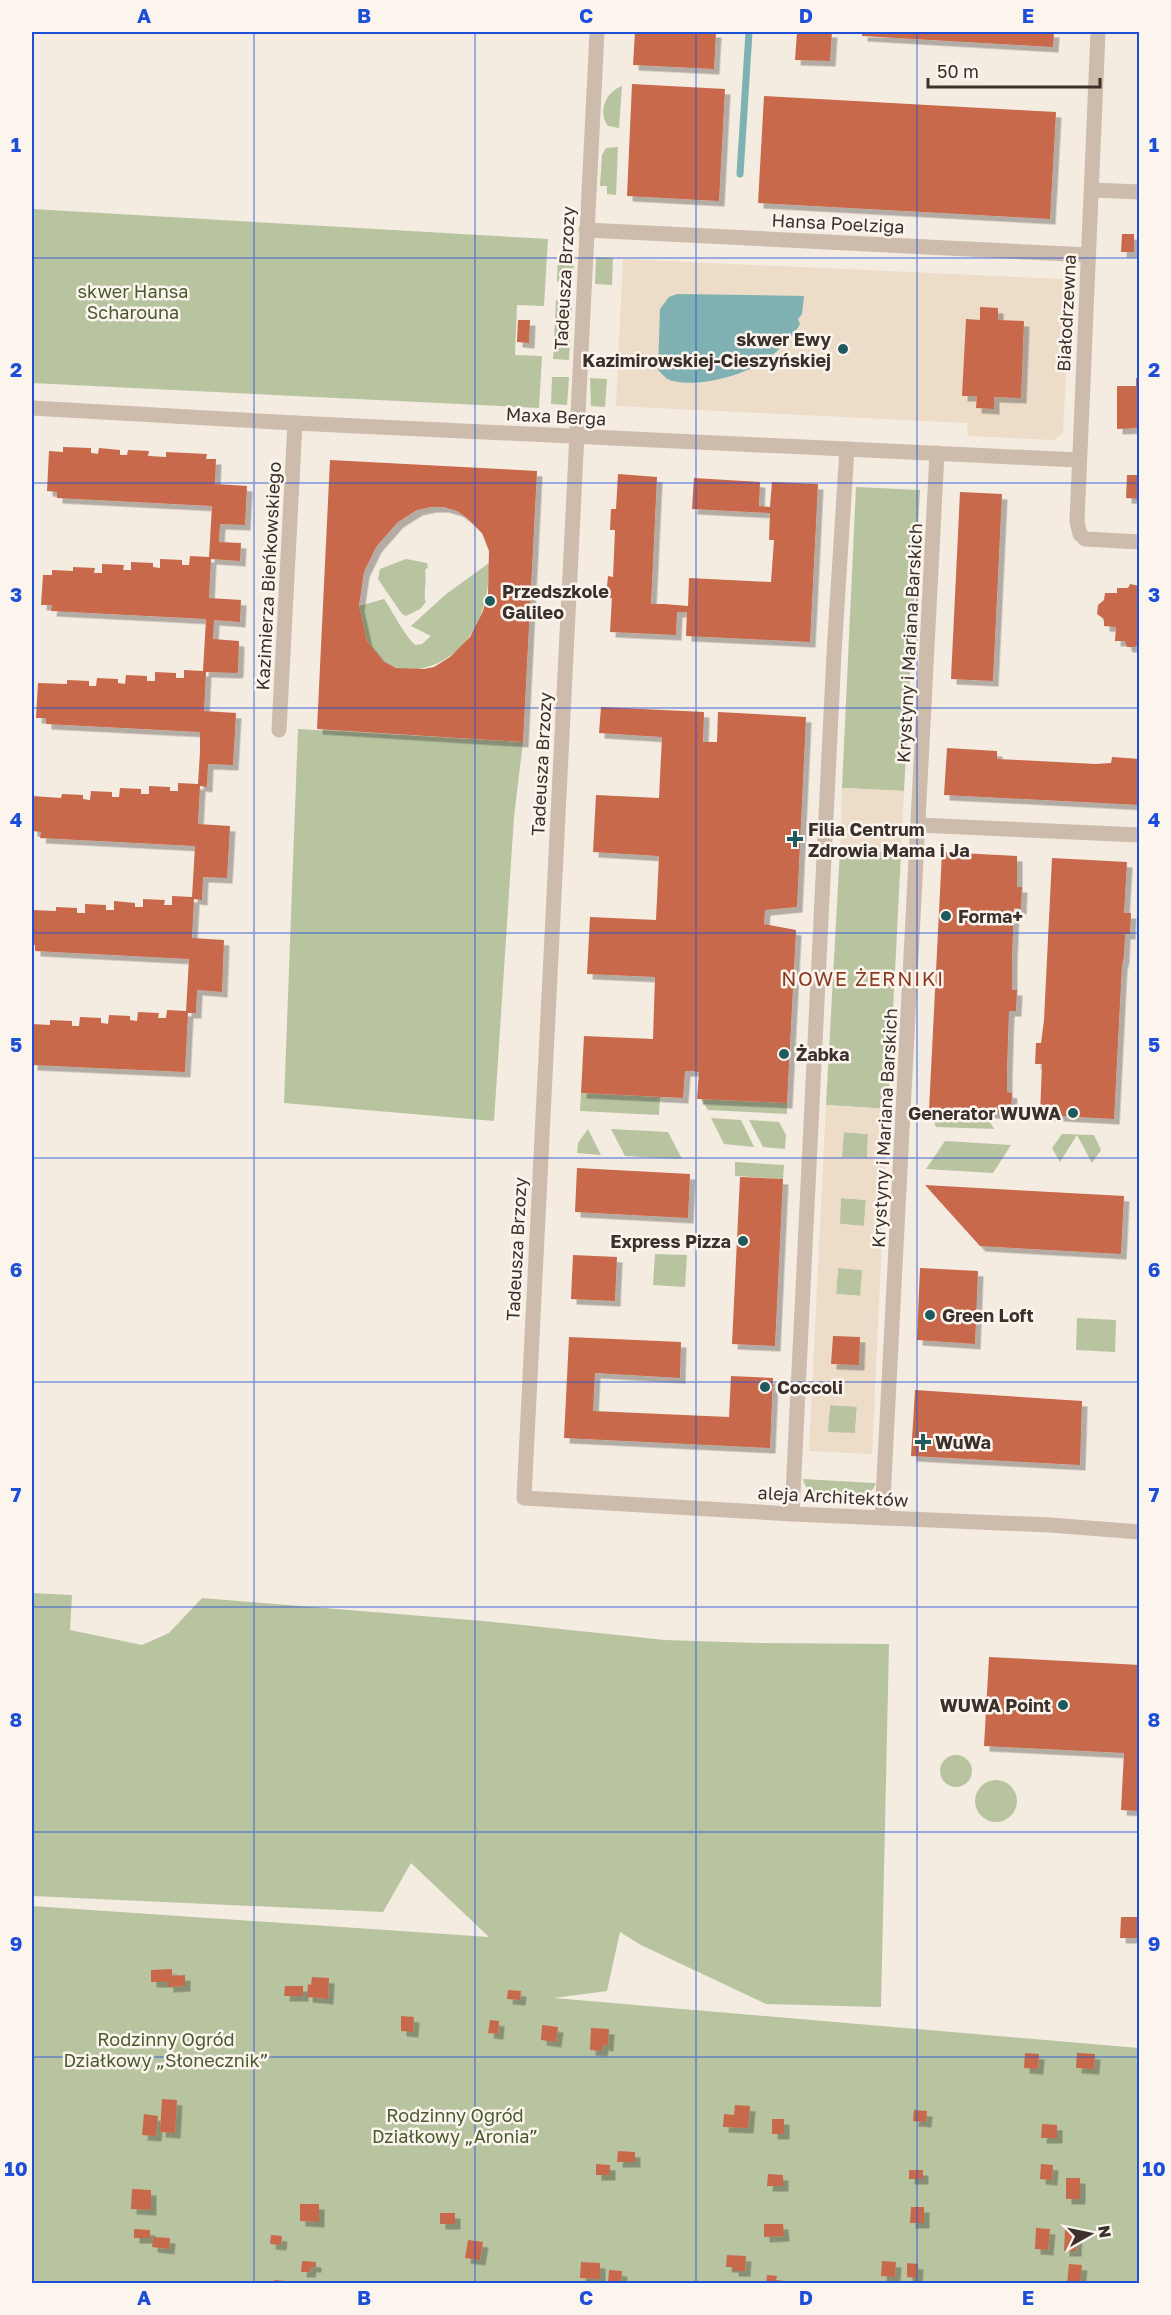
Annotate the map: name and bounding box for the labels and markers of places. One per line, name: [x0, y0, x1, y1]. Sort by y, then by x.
place label: skwer Ewy Kazimirowskiej-Cieszyńskiej: [582, 328, 831, 371]
marker: skwer Ewy Kazimirowskiej-Cieszyńskiej: [836, 342, 850, 356]
place label: Przedszkole Galileo: [502, 580, 609, 623]
marker: Przedszkole Galileo: [483, 594, 497, 608]
place label: Filia Centrum Zdrowia Mama i Ja: [808, 818, 970, 861]
marker: Filia Centrum Zdrowia Mama i Ja: [786, 830, 804, 848]
place label: Forma+: [958, 905, 1023, 927]
marker: Forma+: [939, 909, 953, 923]
place label: Żabka: [796, 1043, 850, 1065]
marker: Żabka: [777, 1047, 791, 1061]
place label: Generator WUWA: [908, 1102, 1061, 1124]
marker: Generator WUWA: [1066, 1106, 1080, 1120]
place label: Express Pizza: [610, 1230, 731, 1252]
marker: Express Pizza: [736, 1234, 750, 1248]
place label: Green Loft: [942, 1304, 1034, 1326]
marker: Green Loft: [923, 1308, 937, 1322]
place label: Coccoli: [777, 1376, 843, 1398]
marker: Coccoli: [758, 1380, 772, 1394]
place label: WuWa: [935, 1431, 991, 1453]
marker: WuWa: [916, 1435, 930, 1449]
place label: WUWA Point: [940, 1694, 1051, 1716]
marker: WUWA Point: [1056, 1698, 1070, 1712]

